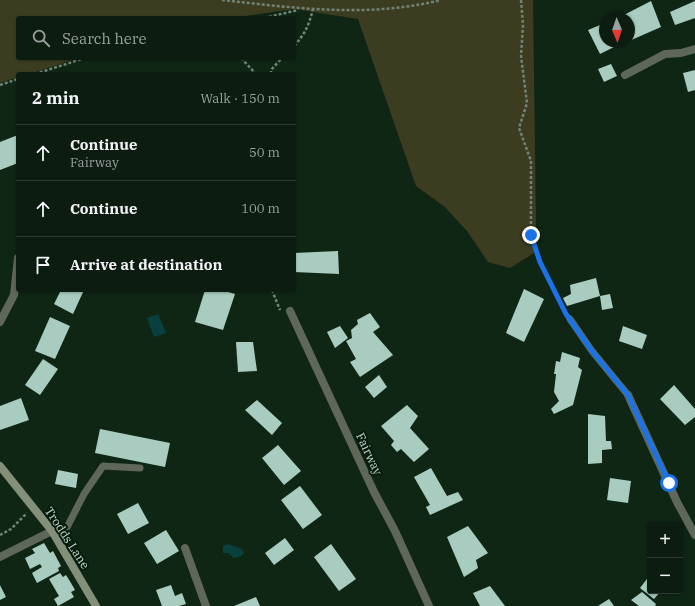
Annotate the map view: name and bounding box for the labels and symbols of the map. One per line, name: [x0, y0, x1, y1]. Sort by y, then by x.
north arrow: [599, 12, 635, 48]
route end: [522, 226, 540, 244]
street label: Fairway: [353, 430, 386, 478]
route start: [660, 474, 678, 492]
street label: Trodds Lane: [42, 504, 93, 572]

